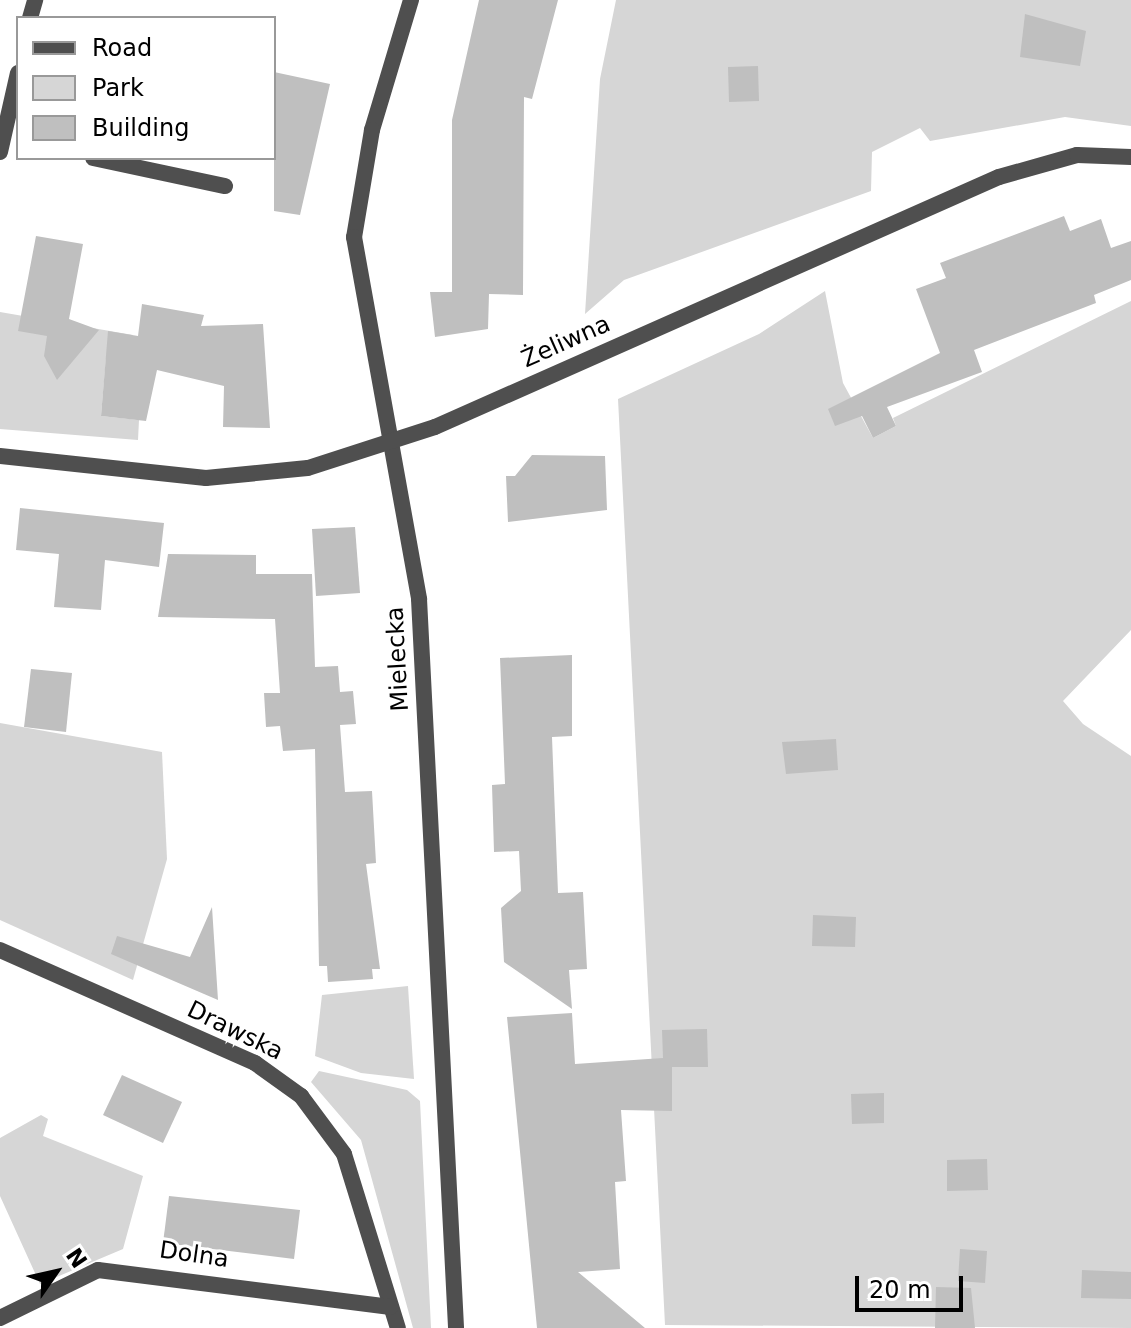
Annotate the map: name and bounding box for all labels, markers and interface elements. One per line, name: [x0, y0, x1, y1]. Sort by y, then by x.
legend: [16, 16, 276, 160]
text: Road: [92, 34, 152, 62]
text: Park: [92, 74, 144, 102]
text: Building: [92, 114, 189, 142]
street label: Żeliwna: [517, 310, 615, 374]
street label: Mielecka: [381, 606, 415, 712]
street label: Drawska: [182, 995, 288, 1067]
north arrow: [16, 1232, 96, 1312]
street label: Dolna: [157, 1236, 231, 1274]
text: N: [61, 1244, 92, 1273]
scale bar: [859, 1260, 967, 1310]
text: 20 m: [869, 1276, 931, 1304]

